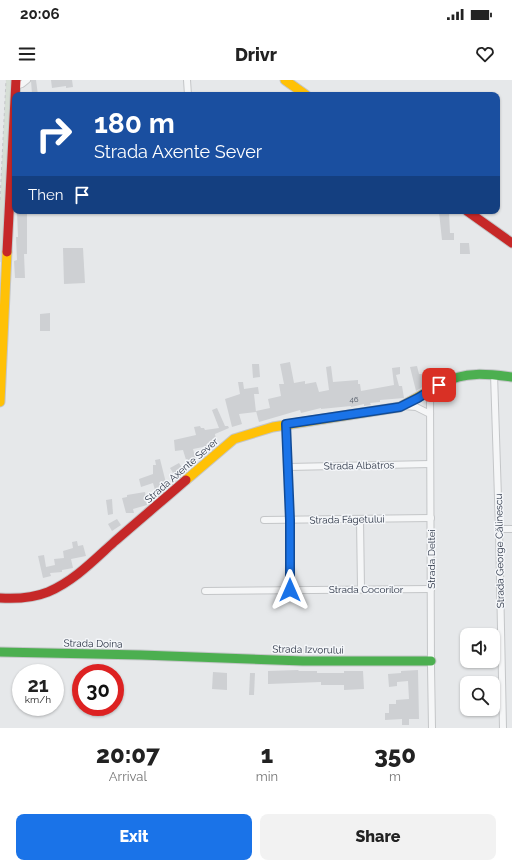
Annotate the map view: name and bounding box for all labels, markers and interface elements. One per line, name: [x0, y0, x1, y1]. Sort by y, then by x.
text: 20:06: [20, 5, 60, 23]
icon: menu: [16, 43, 38, 65]
icon: heart: [474, 43, 496, 65]
text: Drivr: [235, 44, 277, 65]
text: 180 m: [94, 107, 175, 140]
icon: right: [28, 108, 80, 160]
text: Strada Axente Sever: [94, 141, 262, 162]
icon: arrive: [71, 184, 93, 206]
text: Then: [28, 186, 63, 204]
pin: [422, 368, 456, 402]
icon: arrive: [428, 374, 450, 396]
house number: 46: [349, 394, 359, 404]
street label: Strada Axente Sever: [142, 435, 221, 505]
street label: Strada Albatros: [324, 459, 395, 472]
street label: Strada George Călinescu: [493, 494, 506, 608]
street label: Strada Făgetului: [309, 513, 385, 526]
street label: Strada Deltei: [426, 529, 437, 589]
position arrow: [269, 569, 311, 611]
street label: Strada Cocorilor: [329, 584, 404, 595]
map controls: [460, 628, 500, 716]
button: sound: [460, 628, 500, 668]
street label: Strada Doina: [63, 637, 123, 650]
street label: Strada Izvorului: [272, 643, 344, 656]
speed limit sign: 30: [72, 664, 124, 716]
text: 21: [27, 673, 49, 697]
button: search: [460, 676, 500, 716]
text: km/h: [25, 694, 51, 705]
text: 20:07: [96, 740, 160, 769]
text: 1: [261, 740, 273, 769]
text: 350: [374, 740, 416, 769]
text: Arrival: [109, 769, 147, 784]
text: min: [256, 769, 278, 784]
text: m: [389, 769, 401, 784]
button: Exit: [16, 814, 252, 860]
button: Share: [260, 814, 496, 860]

